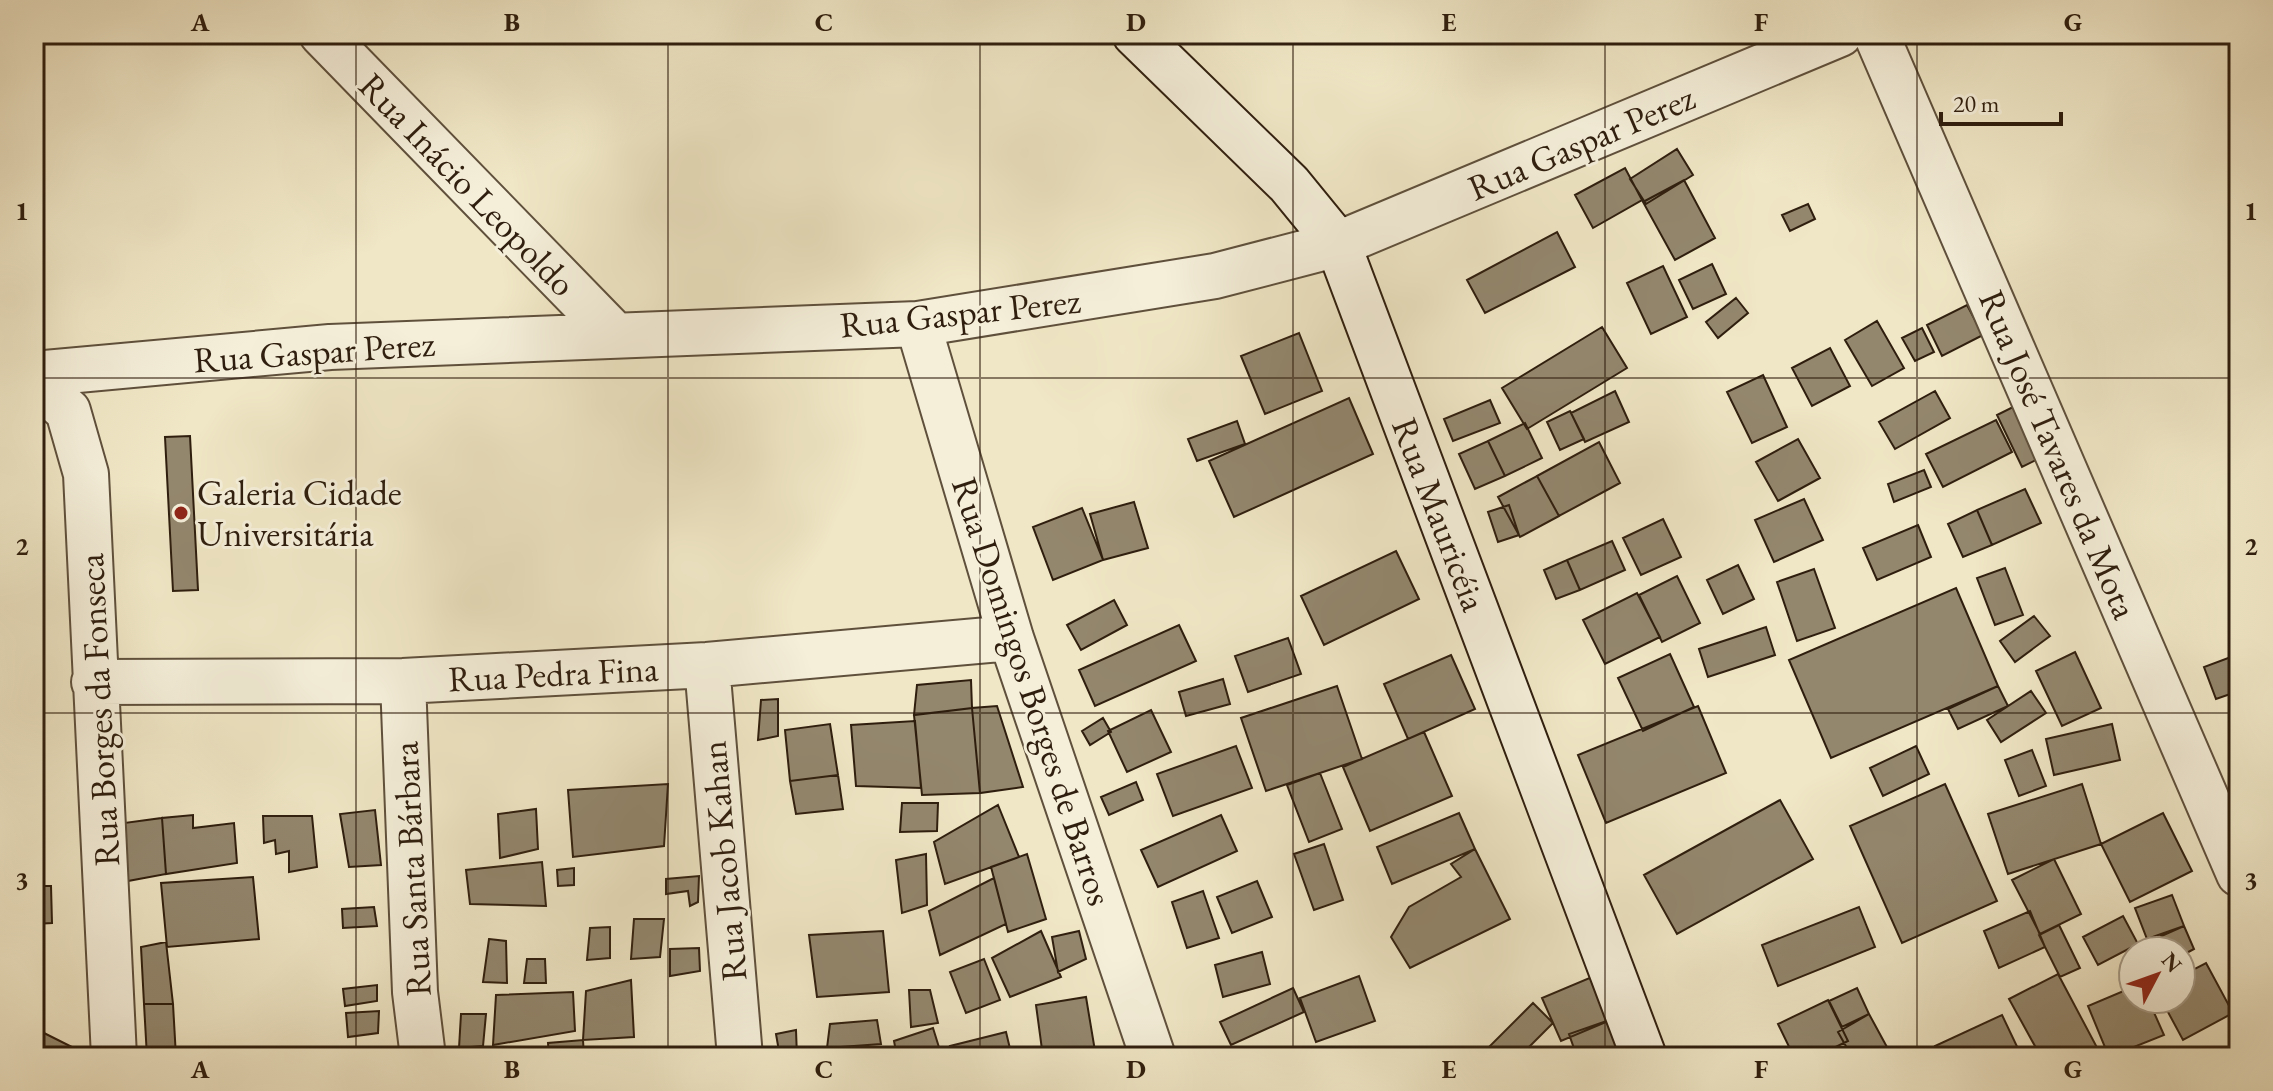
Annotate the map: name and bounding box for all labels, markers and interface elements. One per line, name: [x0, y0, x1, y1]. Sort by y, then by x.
text: A: [190, 5, 210, 39]
text: B: [504, 5, 520, 39]
text: C: [815, 5, 833, 39]
text: D: [1126, 5, 1146, 39]
text: E: [1442, 5, 1457, 39]
text: F: [1754, 5, 1768, 39]
text: G: [2064, 5, 2083, 39]
street label: Rua Inácio Leopoldo: [349, 62, 586, 306]
street label: Rua Gaspar Perez: [1461, 73, 1702, 211]
scale bar: [1941, 76, 2061, 126]
text: 20 m: [1953, 88, 2000, 119]
text: 1: [15, 194, 29, 228]
text: 1: [2244, 194, 2258, 228]
street label: Rua Gaspar Perez: [837, 276, 1083, 349]
street label: Rua José Tavares da Mota: [1968, 283, 2149, 626]
street label: Rua Gaspar Perez: [192, 320, 437, 383]
street label: Rua Mauricéia: [1381, 411, 1498, 618]
place label: Galeria Cidade Universitária: [197, 469, 402, 557]
street label: Rua Domingos Borges de Barros: [941, 471, 1124, 911]
marker: Galeria Cidade Universitária: [172, 504, 190, 522]
text: 2: [15, 529, 29, 563]
text: 2: [2244, 529, 2258, 563]
street label: Rua Borges da Fonseca: [67, 552, 130, 868]
street label: Rua Pedra Fina: [447, 644, 660, 702]
street label: Rua Jacob Kahan: [690, 739, 757, 983]
street label: Rua Santa Bárbara: [381, 740, 442, 998]
text: 3: [15, 863, 29, 897]
text: 3: [2244, 863, 2258, 897]
north arrow: [2117, 935, 2197, 1015]
text: N: [2155, 946, 2189, 979]
text: A: [190, 1052, 210, 1086]
text: B: [504, 1052, 520, 1086]
text: C: [815, 1052, 833, 1086]
text: D: [1126, 1052, 1146, 1086]
text: E: [1442, 1052, 1457, 1086]
text: F: [1754, 1052, 1768, 1086]
text: G: [2064, 1052, 2083, 1086]

